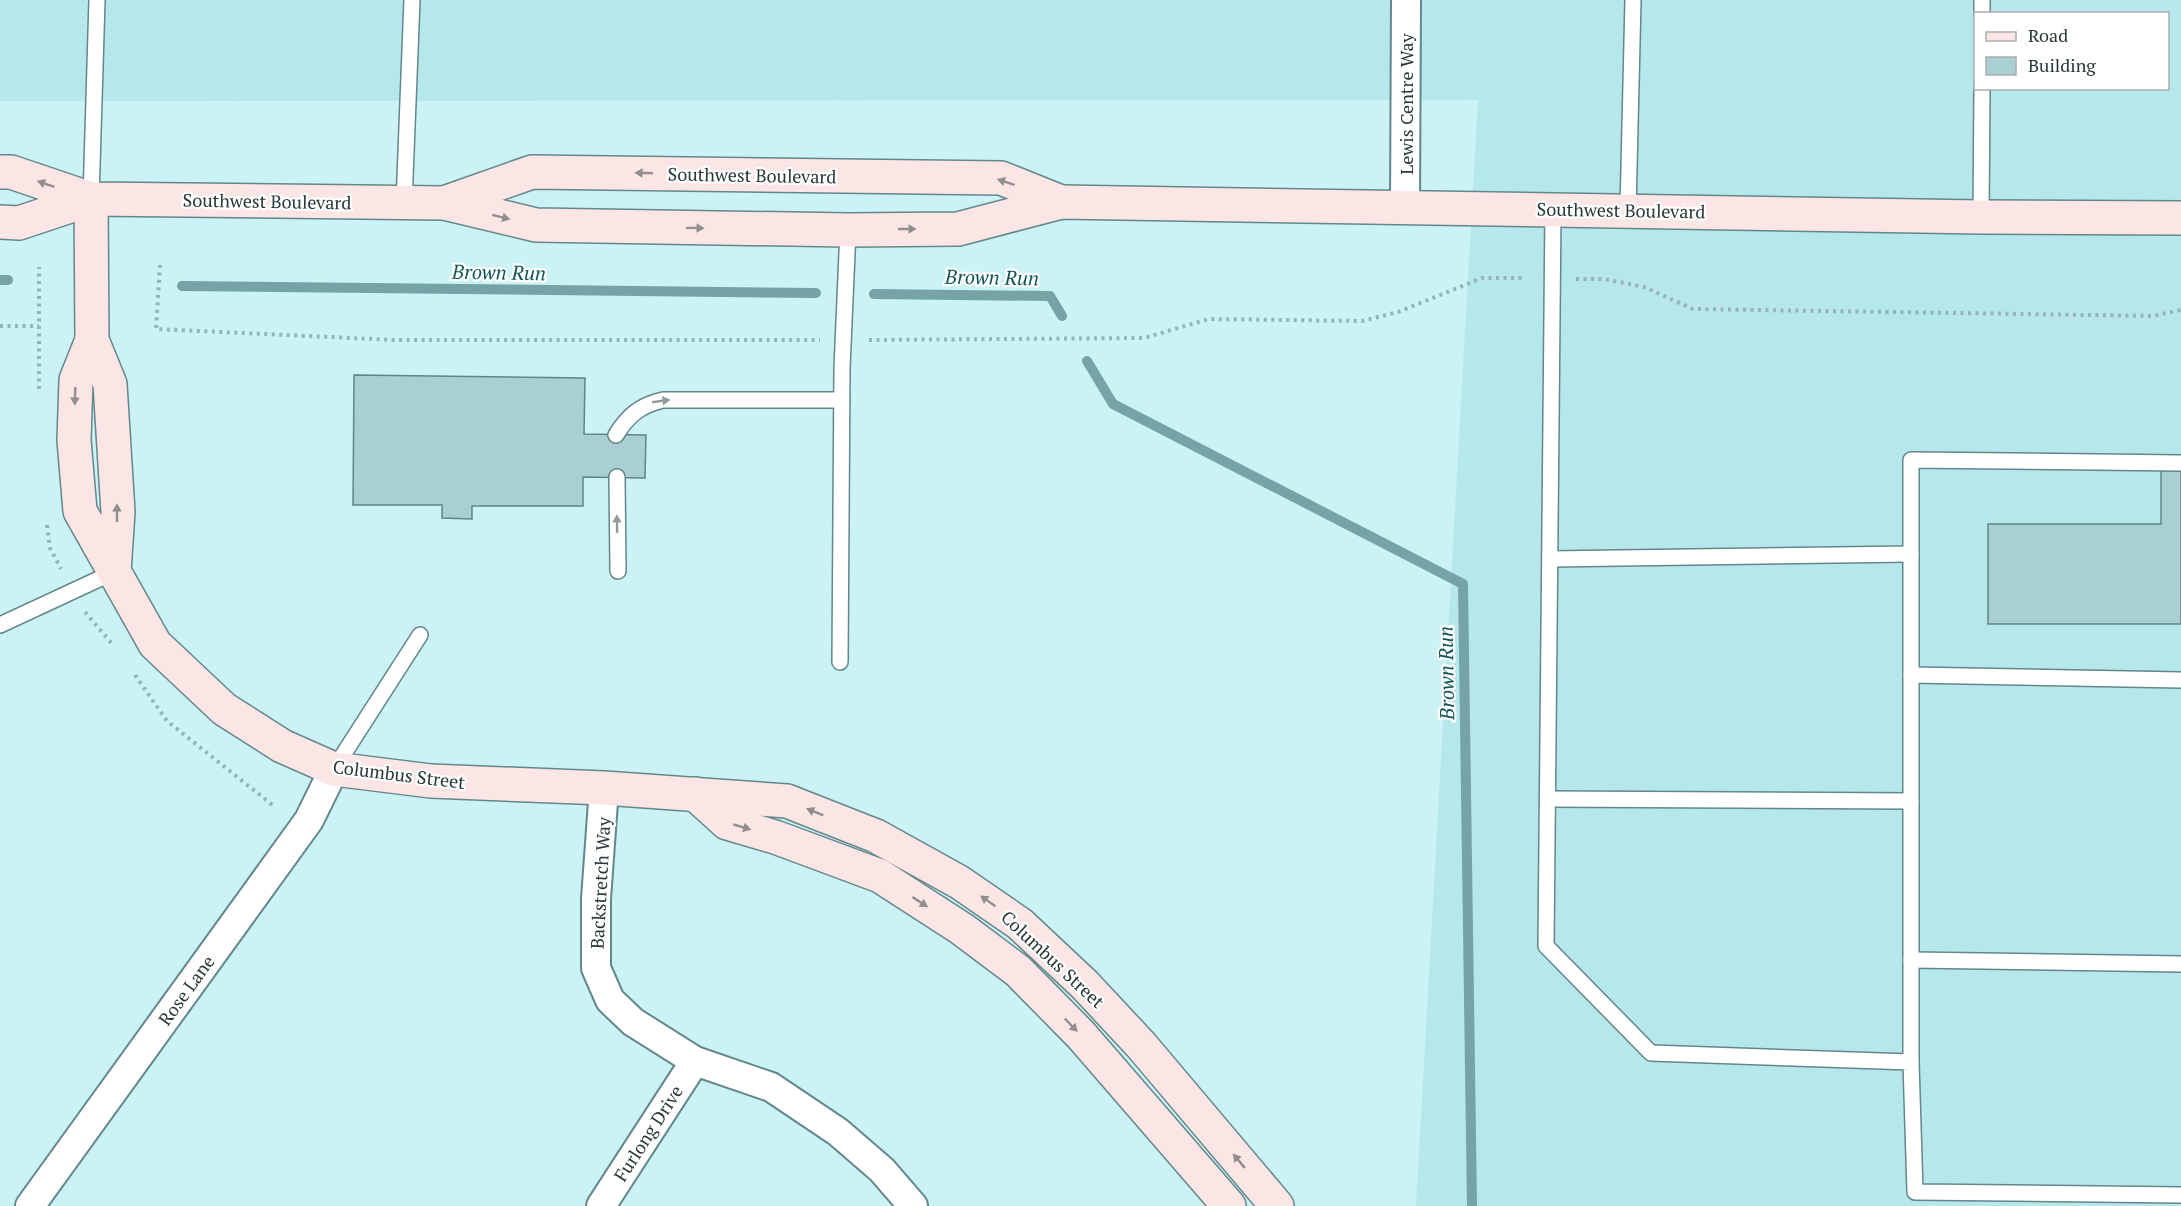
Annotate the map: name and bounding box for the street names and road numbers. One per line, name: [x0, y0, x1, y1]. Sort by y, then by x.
street label: Lewis Centre Way: [1394, 32, 1418, 175]
street label: Southwest Boulevard: [668, 162, 836, 188]
street label: Southwest Boulevard: [183, 188, 351, 214]
street label: Southwest Boulevard: [1537, 197, 1705, 223]
street label: Columbus Street: [332, 754, 467, 794]
street label: Backstretch Way: [585, 816, 615, 950]
street label: Columbus Street: [996, 905, 1110, 1013]
street label: Rose Lane: [152, 950, 220, 1030]
street label: Furlong Drive: [608, 1080, 688, 1186]

